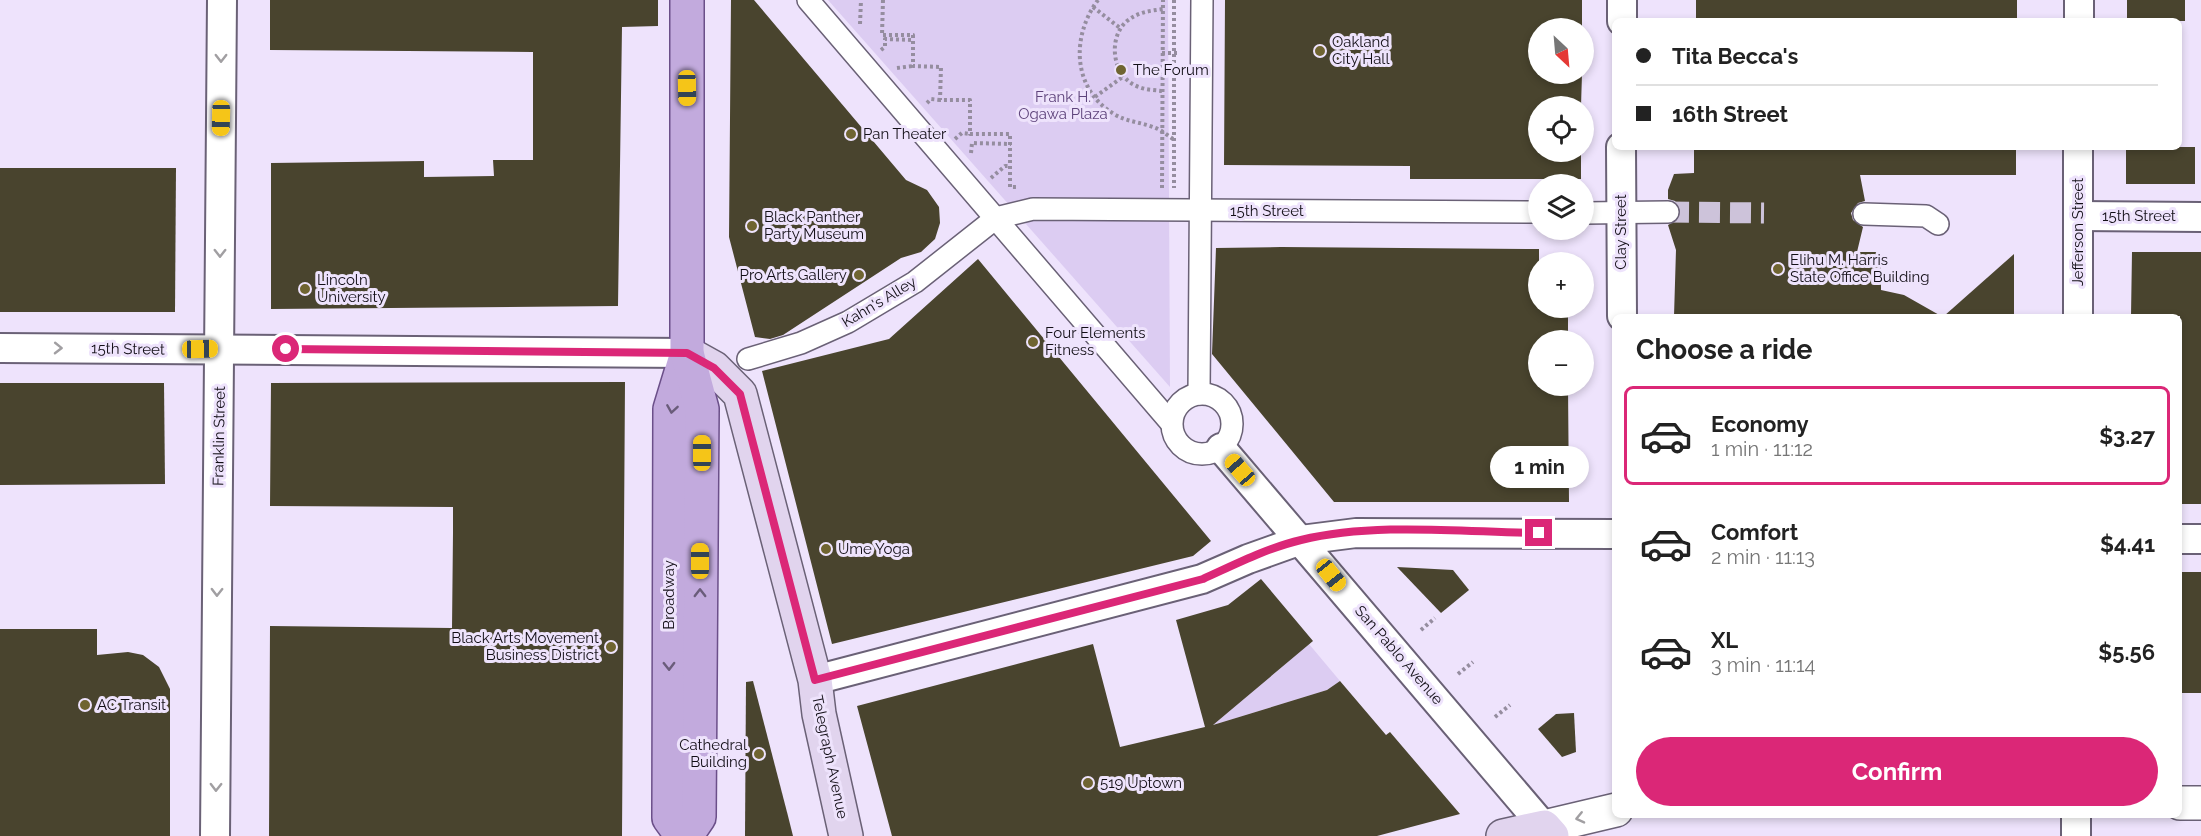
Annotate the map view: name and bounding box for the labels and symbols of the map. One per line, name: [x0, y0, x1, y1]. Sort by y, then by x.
north arrow: [1528, 18, 1594, 84]
place label: Oakland City Hall: [1332, 33, 1390, 68]
marker: Oakland City Hall: [1313, 44, 1327, 58]
one-way arrow: [215, 54, 227, 63]
place label: The Forum: [1133, 61, 1209, 79]
marker: The Forum: [1114, 63, 1128, 77]
car: [678, 70, 696, 106]
park label: Frank H. Ogawa Plaza: [1018, 88, 1108, 123]
car: [212, 100, 230, 136]
place label: Pan Theater: [863, 125, 947, 143]
marker: Pan Theater: [844, 127, 858, 141]
street label: Jefferson Street: [2069, 178, 2087, 286]
street label: Clay Street: [1612, 194, 1630, 270]
street label: 15th Street: [1230, 202, 1304, 220]
street label: 15th Street: [2102, 207, 2176, 225]
place label: Black Panther Party Museum: [764, 208, 864, 243]
marker: Black Panther Party Museum: [745, 219, 759, 233]
one-way arrow: [214, 249, 226, 258]
place label: Elihu M. Harris State Office Building: [1790, 251, 1930, 286]
marker: Elihu M. Harris State Office Building: [1771, 262, 1785, 276]
place label: Pro Arts Gallery: [740, 266, 847, 284]
marker: Pro Arts Gallery: [852, 268, 866, 282]
place label: Lincoln University: [317, 271, 386, 306]
street label: Kahn's Alley: [839, 273, 919, 331]
marker: Lincoln University: [298, 282, 312, 296]
place label: Four Elements Fitness: [1045, 324, 1145, 359]
route start: [272, 335, 299, 362]
marker: Four Elements Fitness: [1026, 335, 1040, 349]
street label: 15th Street: [91, 339, 165, 359]
car: [182, 340, 218, 358]
one-way arrow: [54, 342, 63, 355]
street label: Franklin Street: [209, 386, 229, 486]
one-way arrow: [666, 404, 678, 413]
car: [693, 435, 711, 471]
callout: 1 min: [1490, 446, 1588, 488]
car: [1221, 451, 1259, 489]
route end: [1525, 519, 1552, 546]
place label: Ume Yoga: [838, 540, 910, 558]
marker: Ume Yoga: [819, 542, 833, 556]
car: [691, 543, 709, 579]
car: [1313, 555, 1349, 595]
street label: Broadway: [660, 560, 678, 630]
one-way arrow: [211, 588, 223, 597]
one-way arrow: [694, 588, 706, 597]
street label: San Pablo Avenue: [1351, 602, 1447, 708]
place label: Black Arts Movement Business District: [451, 629, 599, 664]
marker: Black Arts Movement Business District: [604, 640, 618, 654]
one-way arrow: [663, 662, 675, 671]
street label: Telegraph Avenue: [808, 694, 852, 821]
place label: AC Transit: [97, 696, 166, 714]
marker: AC Transit: [78, 698, 92, 712]
place label: Cathedral Building: [679, 736, 748, 771]
marker: Cathedral Building: [752, 747, 766, 761]
place label: 519 Uptown: [1100, 774, 1182, 792]
marker: 519 Uptown: [1081, 776, 1095, 790]
one-way arrow: [209, 783, 222, 792]
one-way arrow: [1575, 811, 1585, 824]

